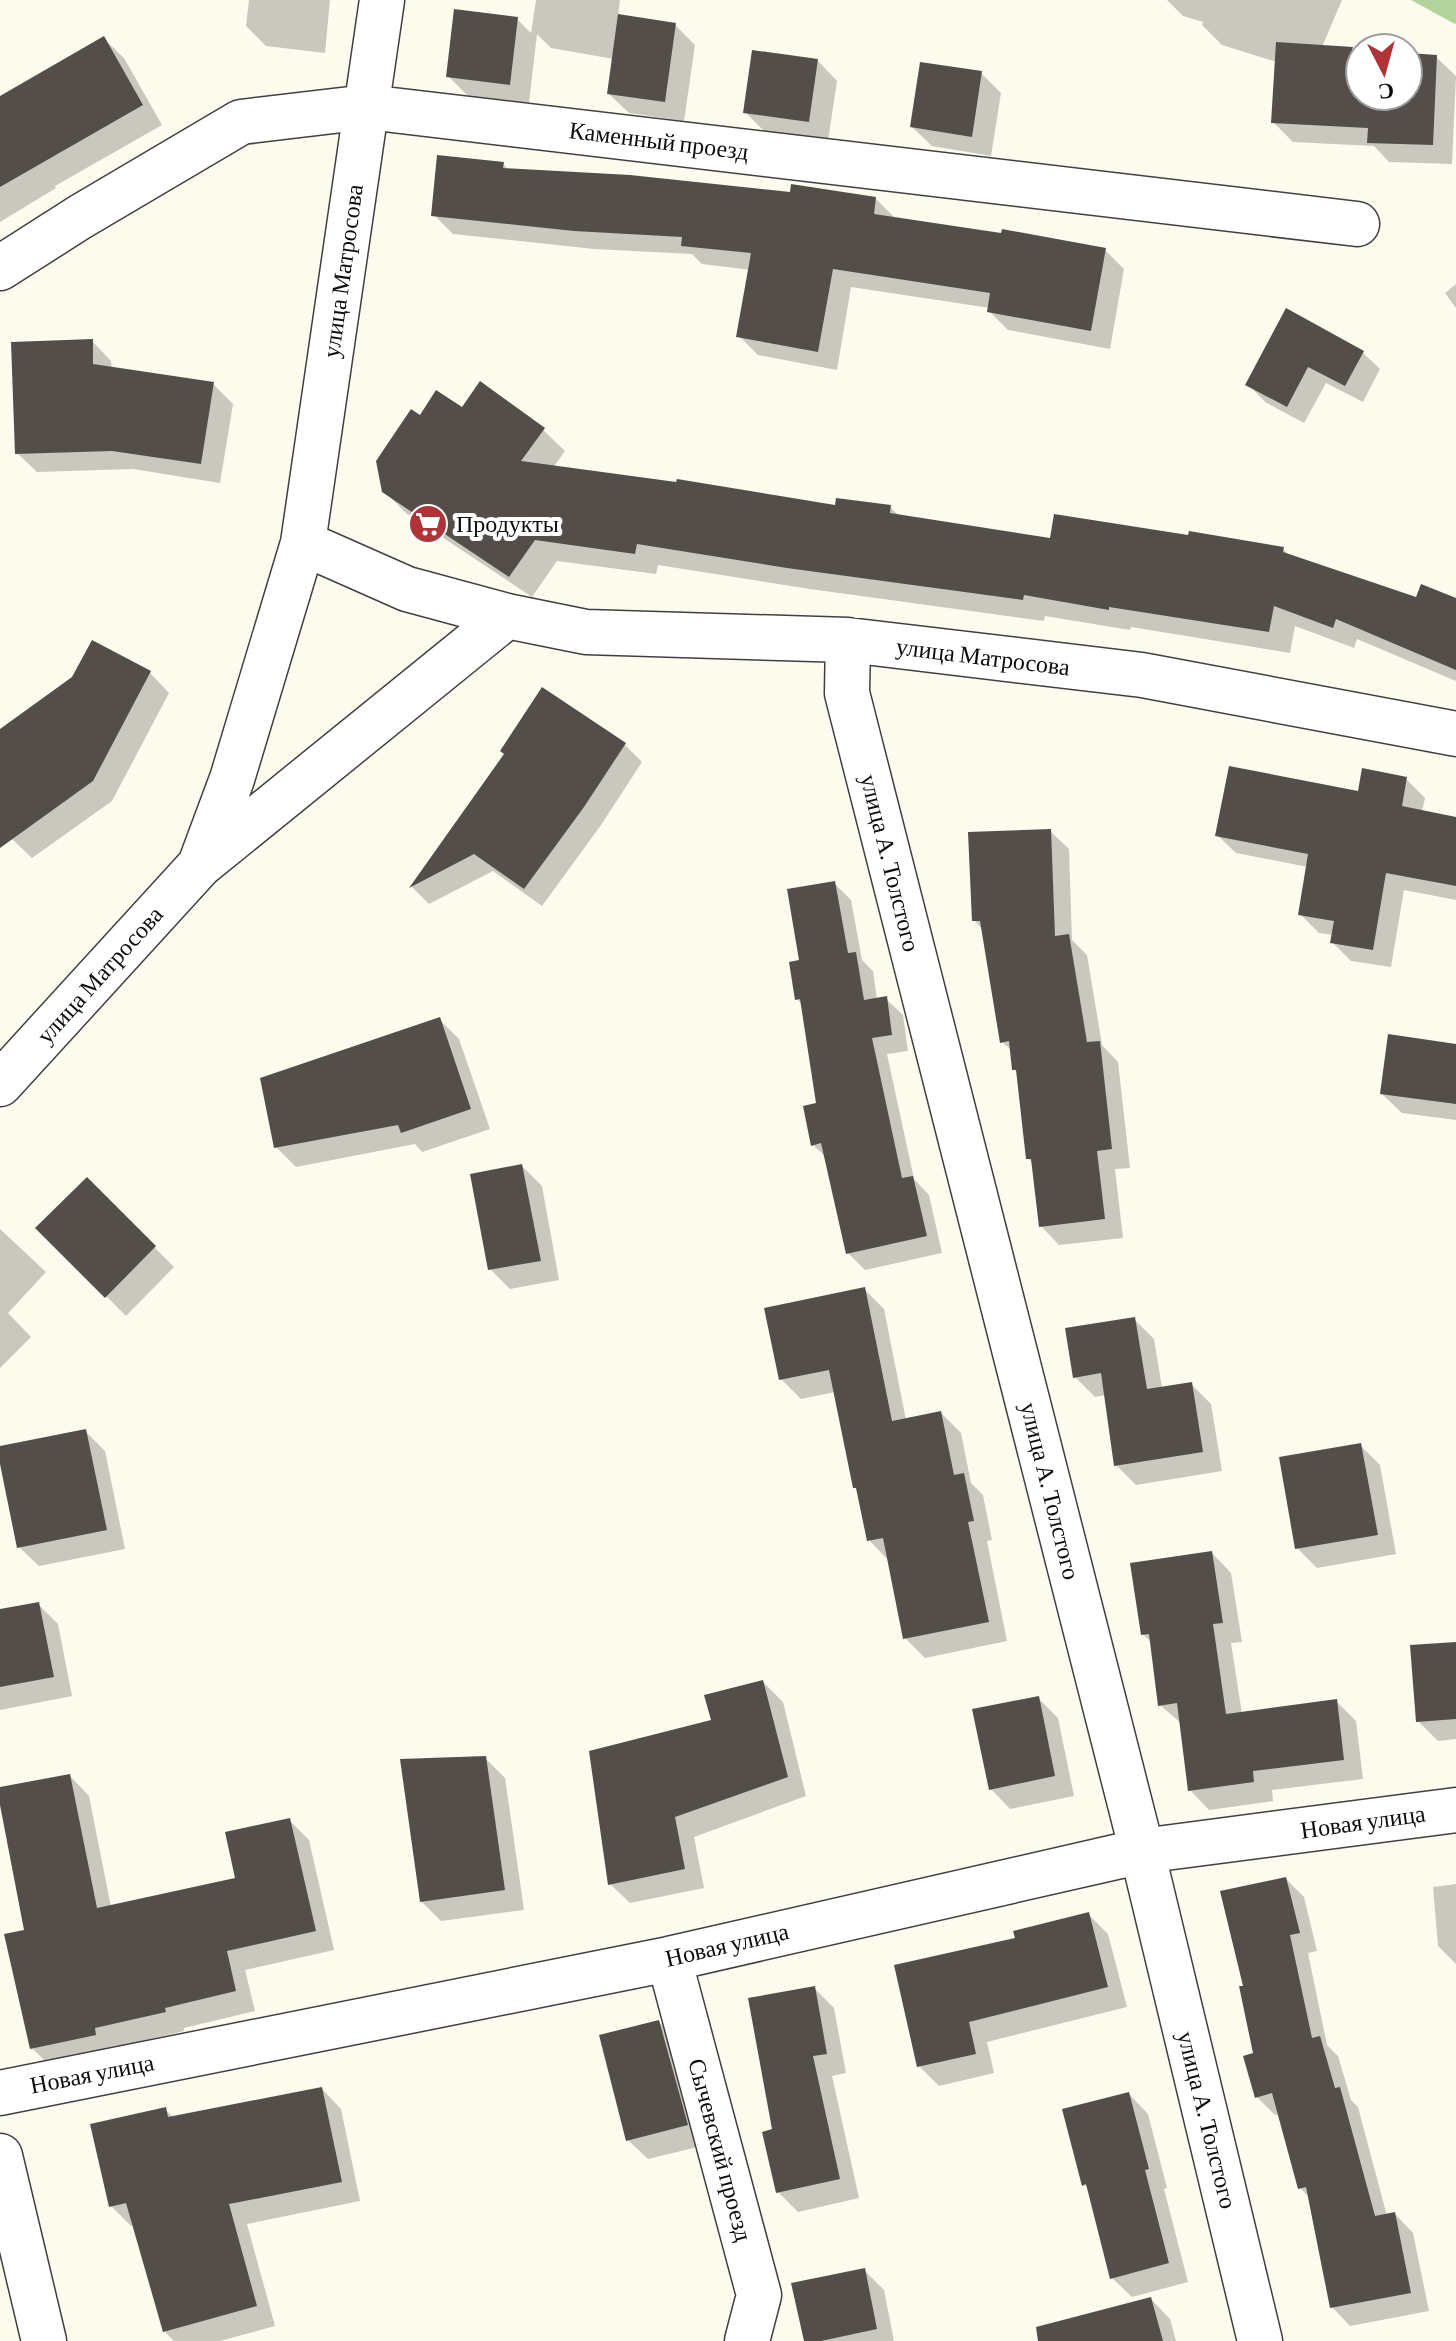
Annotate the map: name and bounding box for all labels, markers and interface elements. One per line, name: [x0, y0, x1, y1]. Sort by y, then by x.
north arrow: [1344, 32, 1424, 112]
text: С: [1377, 78, 1395, 105]
street label: Каменный проезд: [568, 116, 750, 165]
street label: улица Матросова: [317, 182, 368, 359]
supermarket icon: Продукты: [407, 503, 449, 545]
place label: Продукты: [456, 510, 559, 537]
street label: улица Матросова: [895, 632, 1072, 681]
street label: улица А. Толстого: [855, 771, 926, 954]
street label: улица Матросова: [31, 900, 168, 1049]
street label: улица А. Толстого: [1015, 1399, 1086, 1582]
street label: Новая улица: [1299, 1799, 1427, 1844]
street label: Новая улица: [663, 1917, 792, 1972]
street label: улица А. Толстого: [1172, 2028, 1243, 2211]
street label: Новая улица: [28, 2048, 157, 2099]
street label: Сычевский проезд: [683, 2056, 758, 2244]

